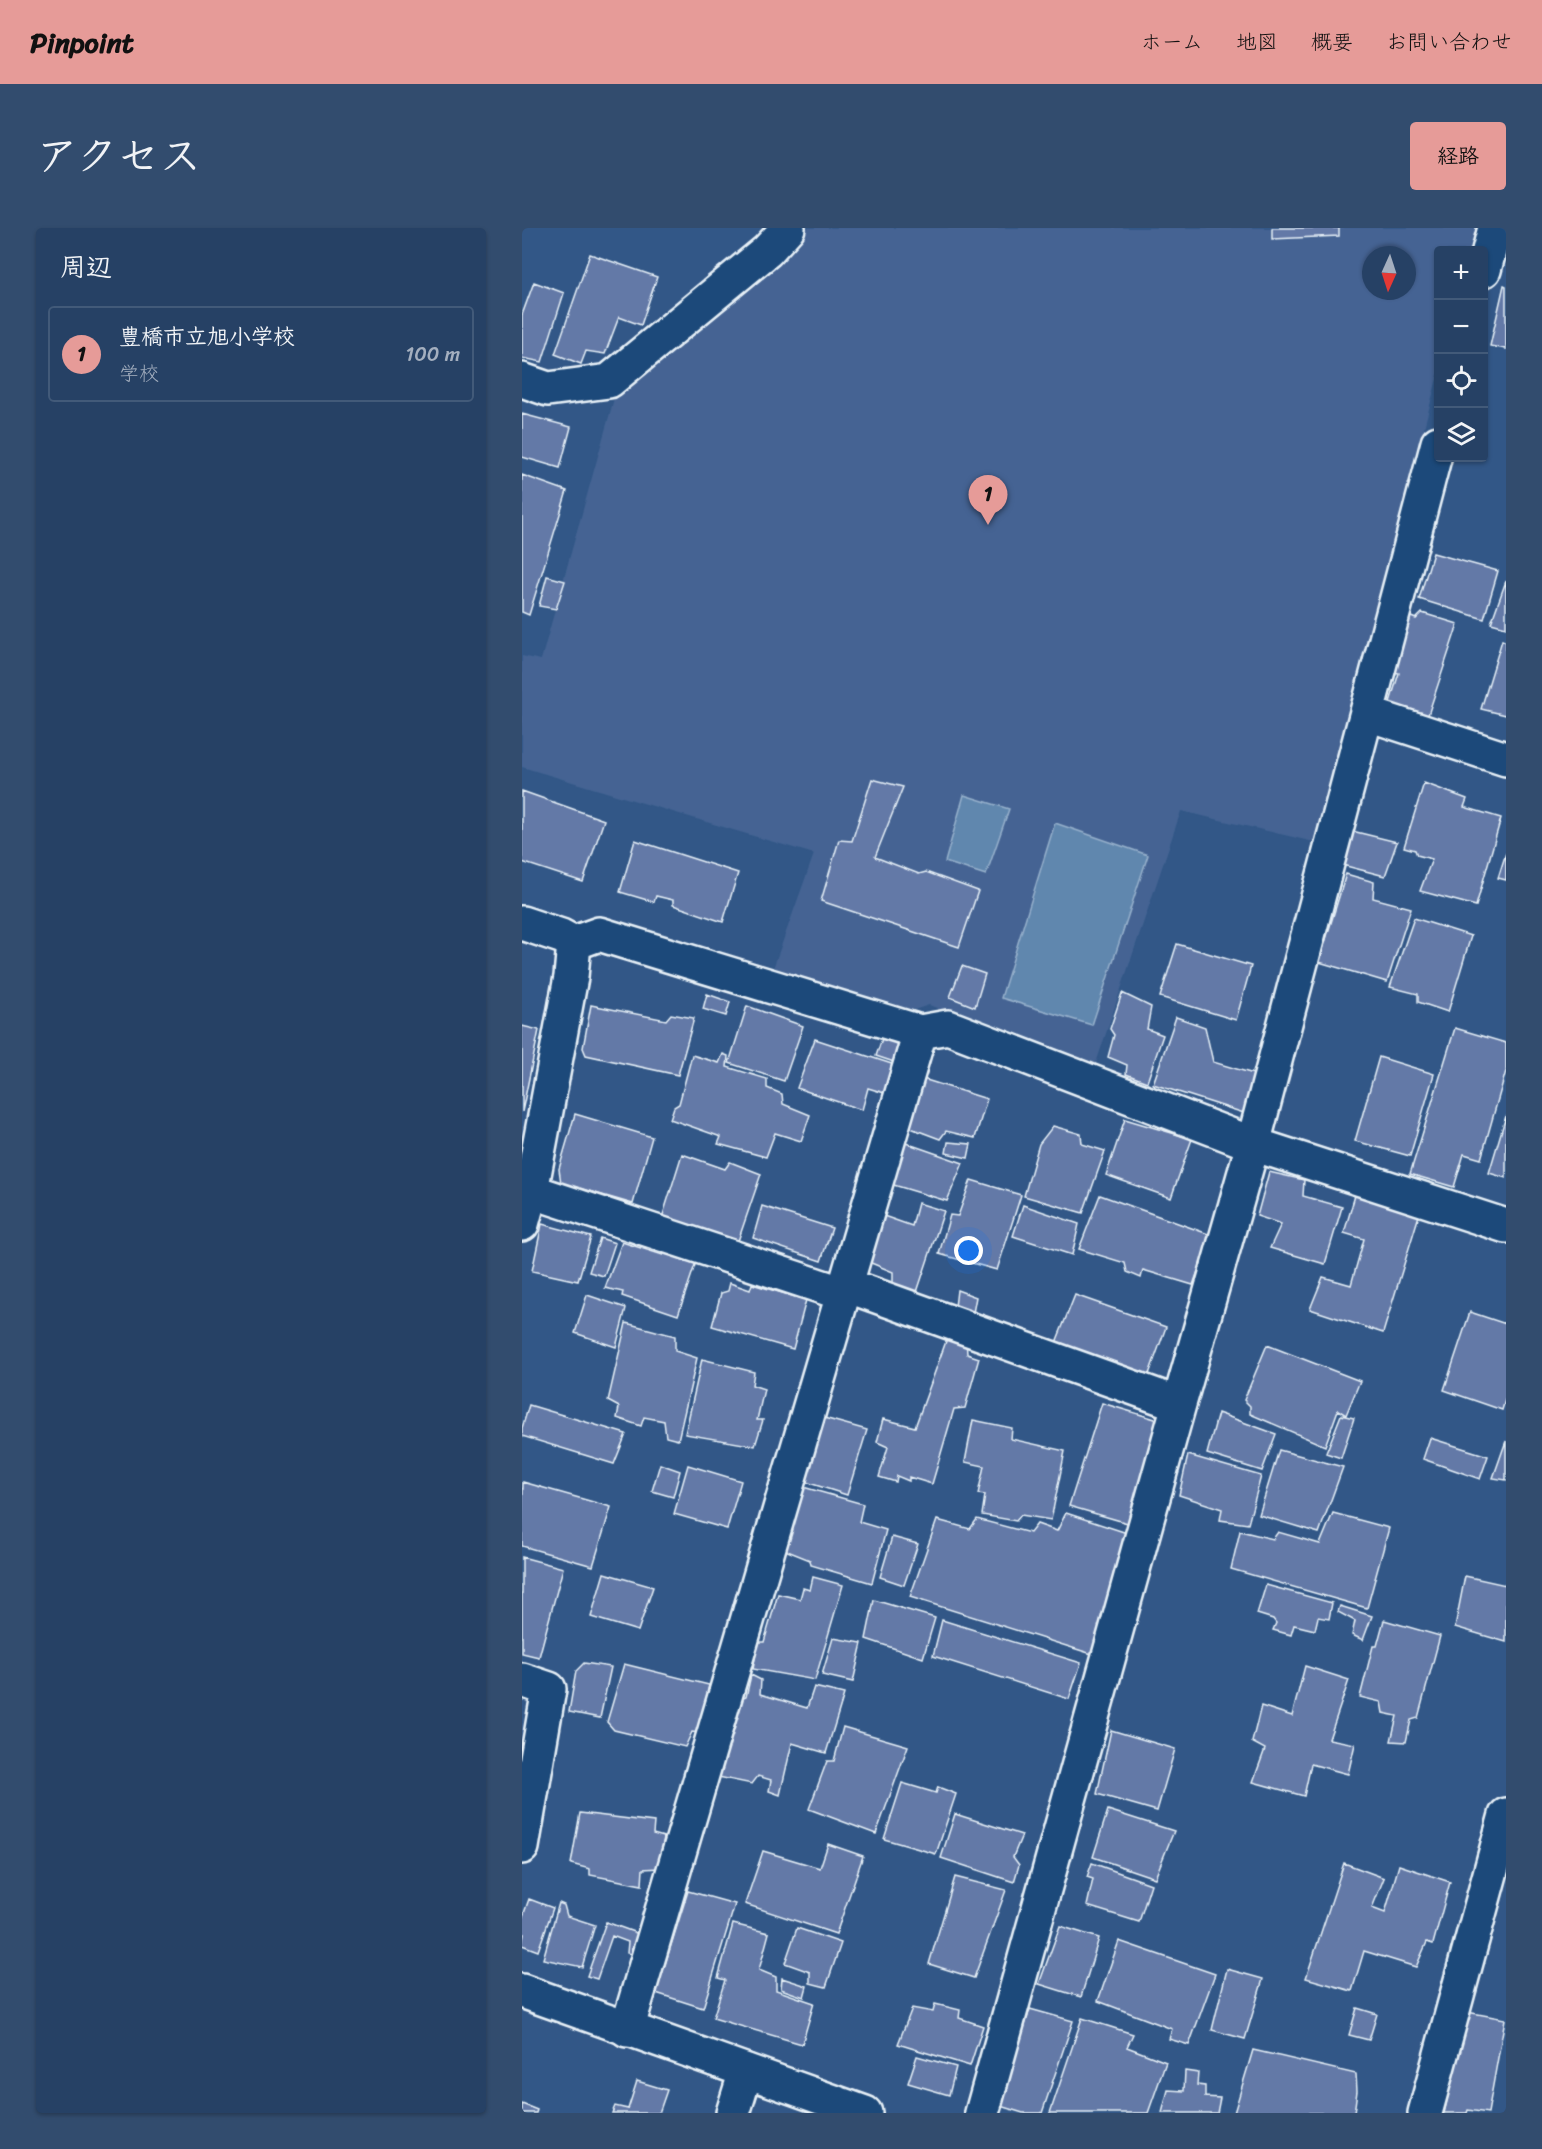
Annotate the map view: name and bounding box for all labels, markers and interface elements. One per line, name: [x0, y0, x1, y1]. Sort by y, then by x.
text: Pinpoint: [30, 18, 134, 67]
text: ホーム: [1141, 23, 1203, 61]
text: 地図: [1236, 23, 1278, 61]
text: 概要: [1311, 23, 1353, 61]
text: お問い合わせ: [1386, 23, 1512, 61]
text: アクセス: [36, 119, 201, 193]
button: 経路: [1410, 122, 1506, 190]
text: 周辺: [60, 244, 112, 290]
north arrow: [1362, 246, 1416, 300]
map controls: [1434, 246, 1488, 462]
button: +: [1434, 246, 1488, 300]
button: −: [1434, 300, 1488, 354]
text: 豊橋市立旭小学校: [119, 317, 295, 356]
text: 1: [77, 337, 86, 372]
text: 100 m: [406, 337, 460, 372]
button: locate: [1434, 354, 1488, 408]
text: 学校: [119, 356, 159, 391]
button: layers: [1434, 408, 1488, 462]
pin: 1: [968, 476, 1008, 525]
your location: [954, 1236, 983, 1265]

